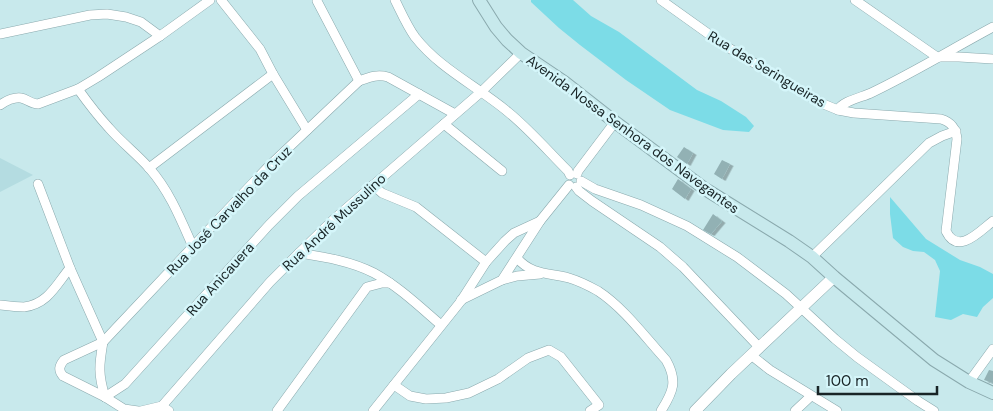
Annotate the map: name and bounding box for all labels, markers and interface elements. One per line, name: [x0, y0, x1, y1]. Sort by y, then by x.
street label: Rua das Seringueiras: [705, 27, 829, 111]
street label: Avenida Nossa Senhora dos Navegantes: [523, 51, 743, 217]
street label: Rua José Carvalho da Cruz: [163, 142, 295, 278]
street label: Rua André Mussulino: [278, 169, 390, 275]
street label: Rua Anicauera: [182, 239, 258, 319]
scale bar: [818, 364, 937, 396]
text: 100 m: [826, 371, 869, 391]

